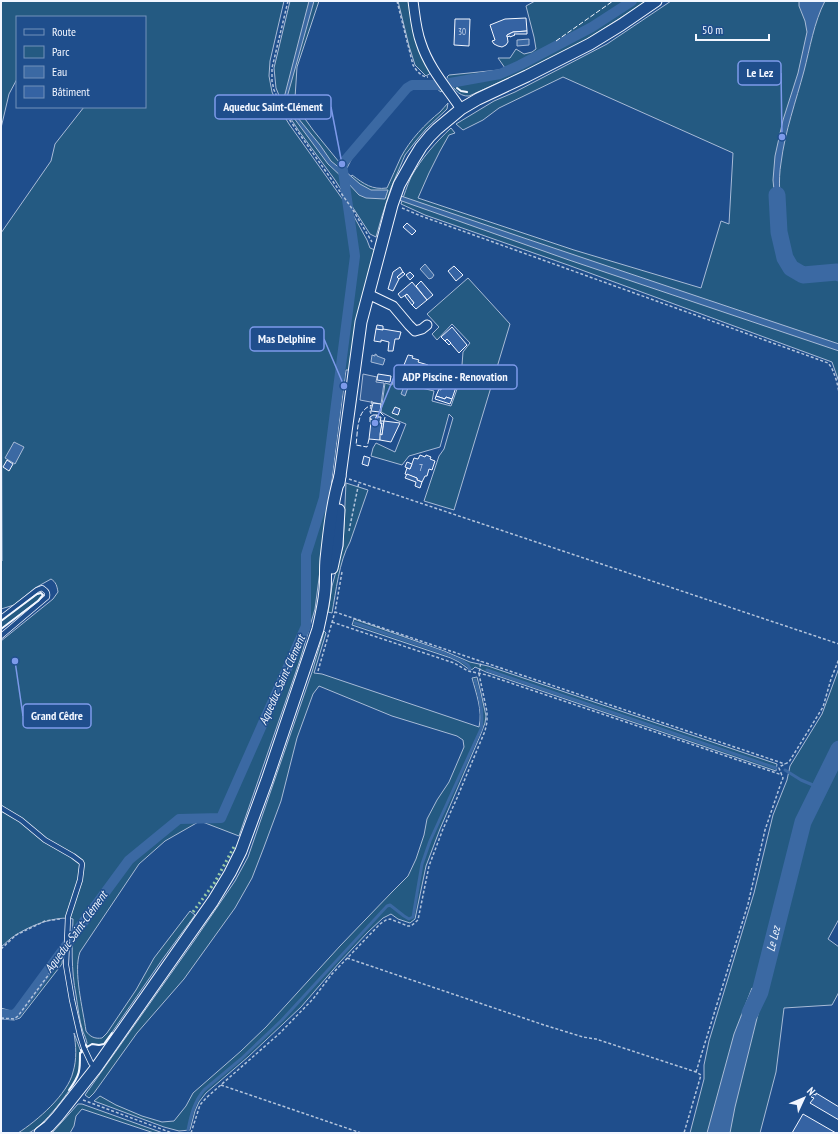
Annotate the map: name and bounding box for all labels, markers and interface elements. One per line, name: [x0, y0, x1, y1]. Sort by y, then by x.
legend: [16, 16, 146, 108]
scale bar: [696, 16, 769, 42]
text: 50 m: [702, 22, 723, 37]
text: Route: [52, 24, 76, 39]
house number: 30: [458, 26, 466, 37]
text: Parc: [52, 44, 70, 59]
callout: Le Lez: [738, 61, 781, 85]
text: Eau: [52, 64, 67, 79]
text: Le Lez: [747, 65, 774, 80]
text: Bâtiment: [52, 84, 90, 99]
callout: Aqueduc Saint-Clément: [215, 95, 331, 119]
text: Aqueduc Saint-Clément: [222, 99, 323, 114]
callout: Mas Delphine: [250, 327, 324, 351]
text: Mas Delphine: [258, 331, 316, 346]
callout: ADP Piscine - Renovation: [394, 365, 517, 389]
text: ADP Piscine - Renovation: [401, 369, 508, 384]
house number: 7: [419, 462, 423, 473]
water label: Aqueduc Saint-Clément: [255, 631, 309, 727]
callout: Grand Cêdre: [23, 704, 91, 728]
text: Grand Cêdre: [31, 708, 83, 723]
water label: Aqueduc Saint-Clément: [41, 887, 111, 975]
water label: Le Lez: [763, 923, 784, 953]
north arrow: [784, 1078, 824, 1118]
text: N: [804, 1084, 818, 1098]

